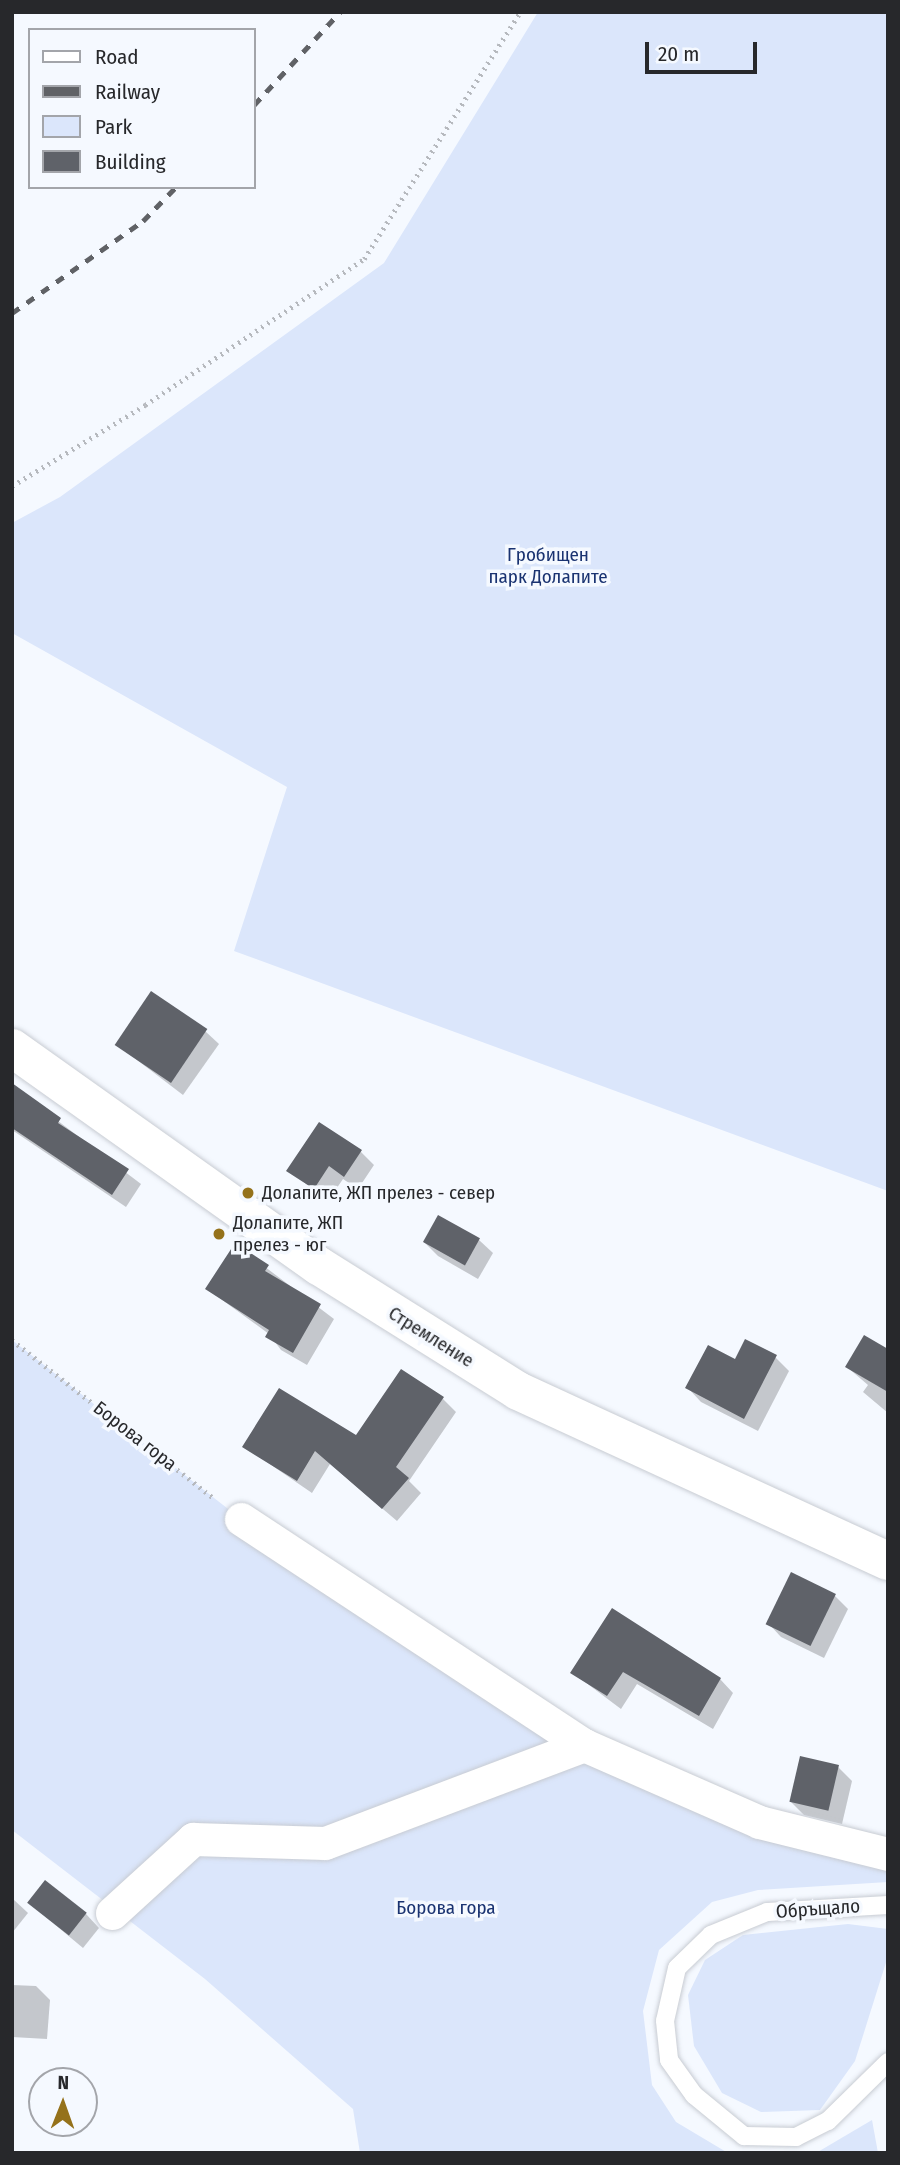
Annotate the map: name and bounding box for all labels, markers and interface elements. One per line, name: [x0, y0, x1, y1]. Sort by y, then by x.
legend: [28, 28, 256, 189]
scale bar: [648, 28, 760, 72]
text: 20 m: [658, 41, 699, 67]
text: Road: [95, 44, 139, 70]
text: Railway: [95, 79, 160, 105]
text: Park: [95, 114, 132, 140]
text: Building: [95, 149, 166, 175]
park label: Гробищен парк Долапите: [488, 544, 608, 588]
place label: Долапите, ЖП прелез - север: [262, 1182, 495, 1204]
marker: Долапите, ЖП прелез - север: [240, 1185, 256, 1201]
place label: Долапите, ЖП прелез - юг: [233, 1212, 343, 1256]
marker: Долапите, ЖП прелез - юг: [211, 1226, 227, 1242]
street label: Стремление: [384, 1302, 478, 1372]
street label: Борова гора: [89, 1396, 181, 1476]
street label: Обръщало: [775, 1895, 861, 1923]
park label: Борова гора: [396, 1897, 496, 1919]
north arrow: [28, 2067, 98, 2137]
text: N: [57, 2071, 69, 2094]

